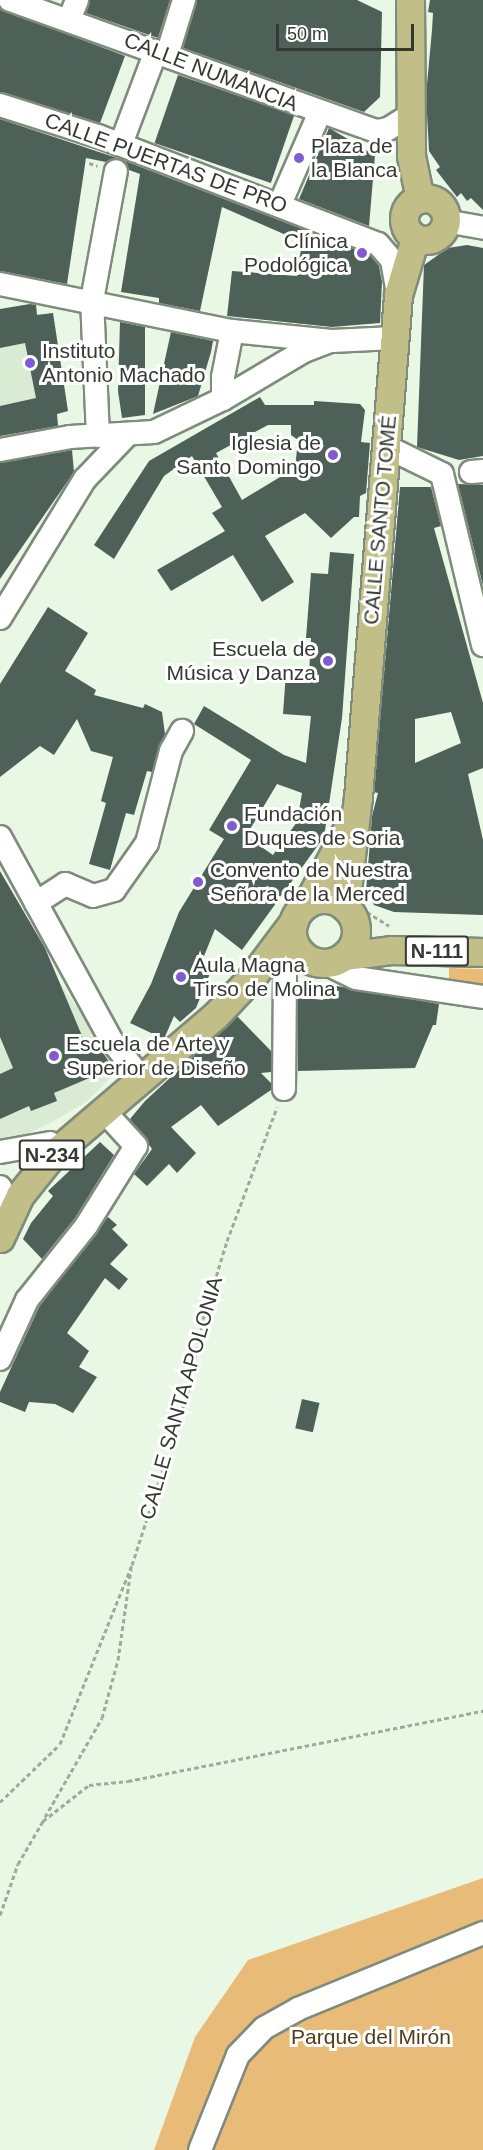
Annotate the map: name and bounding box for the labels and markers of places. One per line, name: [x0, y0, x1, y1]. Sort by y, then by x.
place label: Plaza de la Blanca: [311, 133, 397, 183]
marker: Plaza de la Blanca: [292, 151, 306, 165]
place label: Clínica Podológica: [244, 228, 348, 278]
marker: Clínica Podológica: [353, 244, 371, 262]
place label: Instituto Antonio Machado: [42, 338, 205, 388]
marker: Instituto Antonio Machado: [23, 356, 37, 370]
place label: Iglesia de Santo Domingo: [176, 430, 321, 480]
marker: Iglesia de Santo Domingo: [326, 448, 340, 462]
place label: Escuela de Música y Danza: [167, 636, 316, 686]
marker: Escuela de Música y Danza: [321, 654, 335, 668]
place label: Fundación Duques de Soria: [244, 801, 400, 851]
marker: Fundación Duques de Soria: [225, 819, 239, 833]
place label: Convento de Nuestra Señora de la Merced: [210, 857, 408, 907]
marker: Convento de Nuestra Señora de la Merced: [191, 875, 205, 889]
place label: Aula Magna Tirso de Molina: [193, 952, 336, 1002]
marker: Aula Magna Tirso de Molina: [174, 970, 188, 984]
place label: Escuela de Arte y Superior de Diseño: [66, 1031, 246, 1081]
marker: Escuela de Arte y Superior de Diseño: [47, 1049, 61, 1063]

